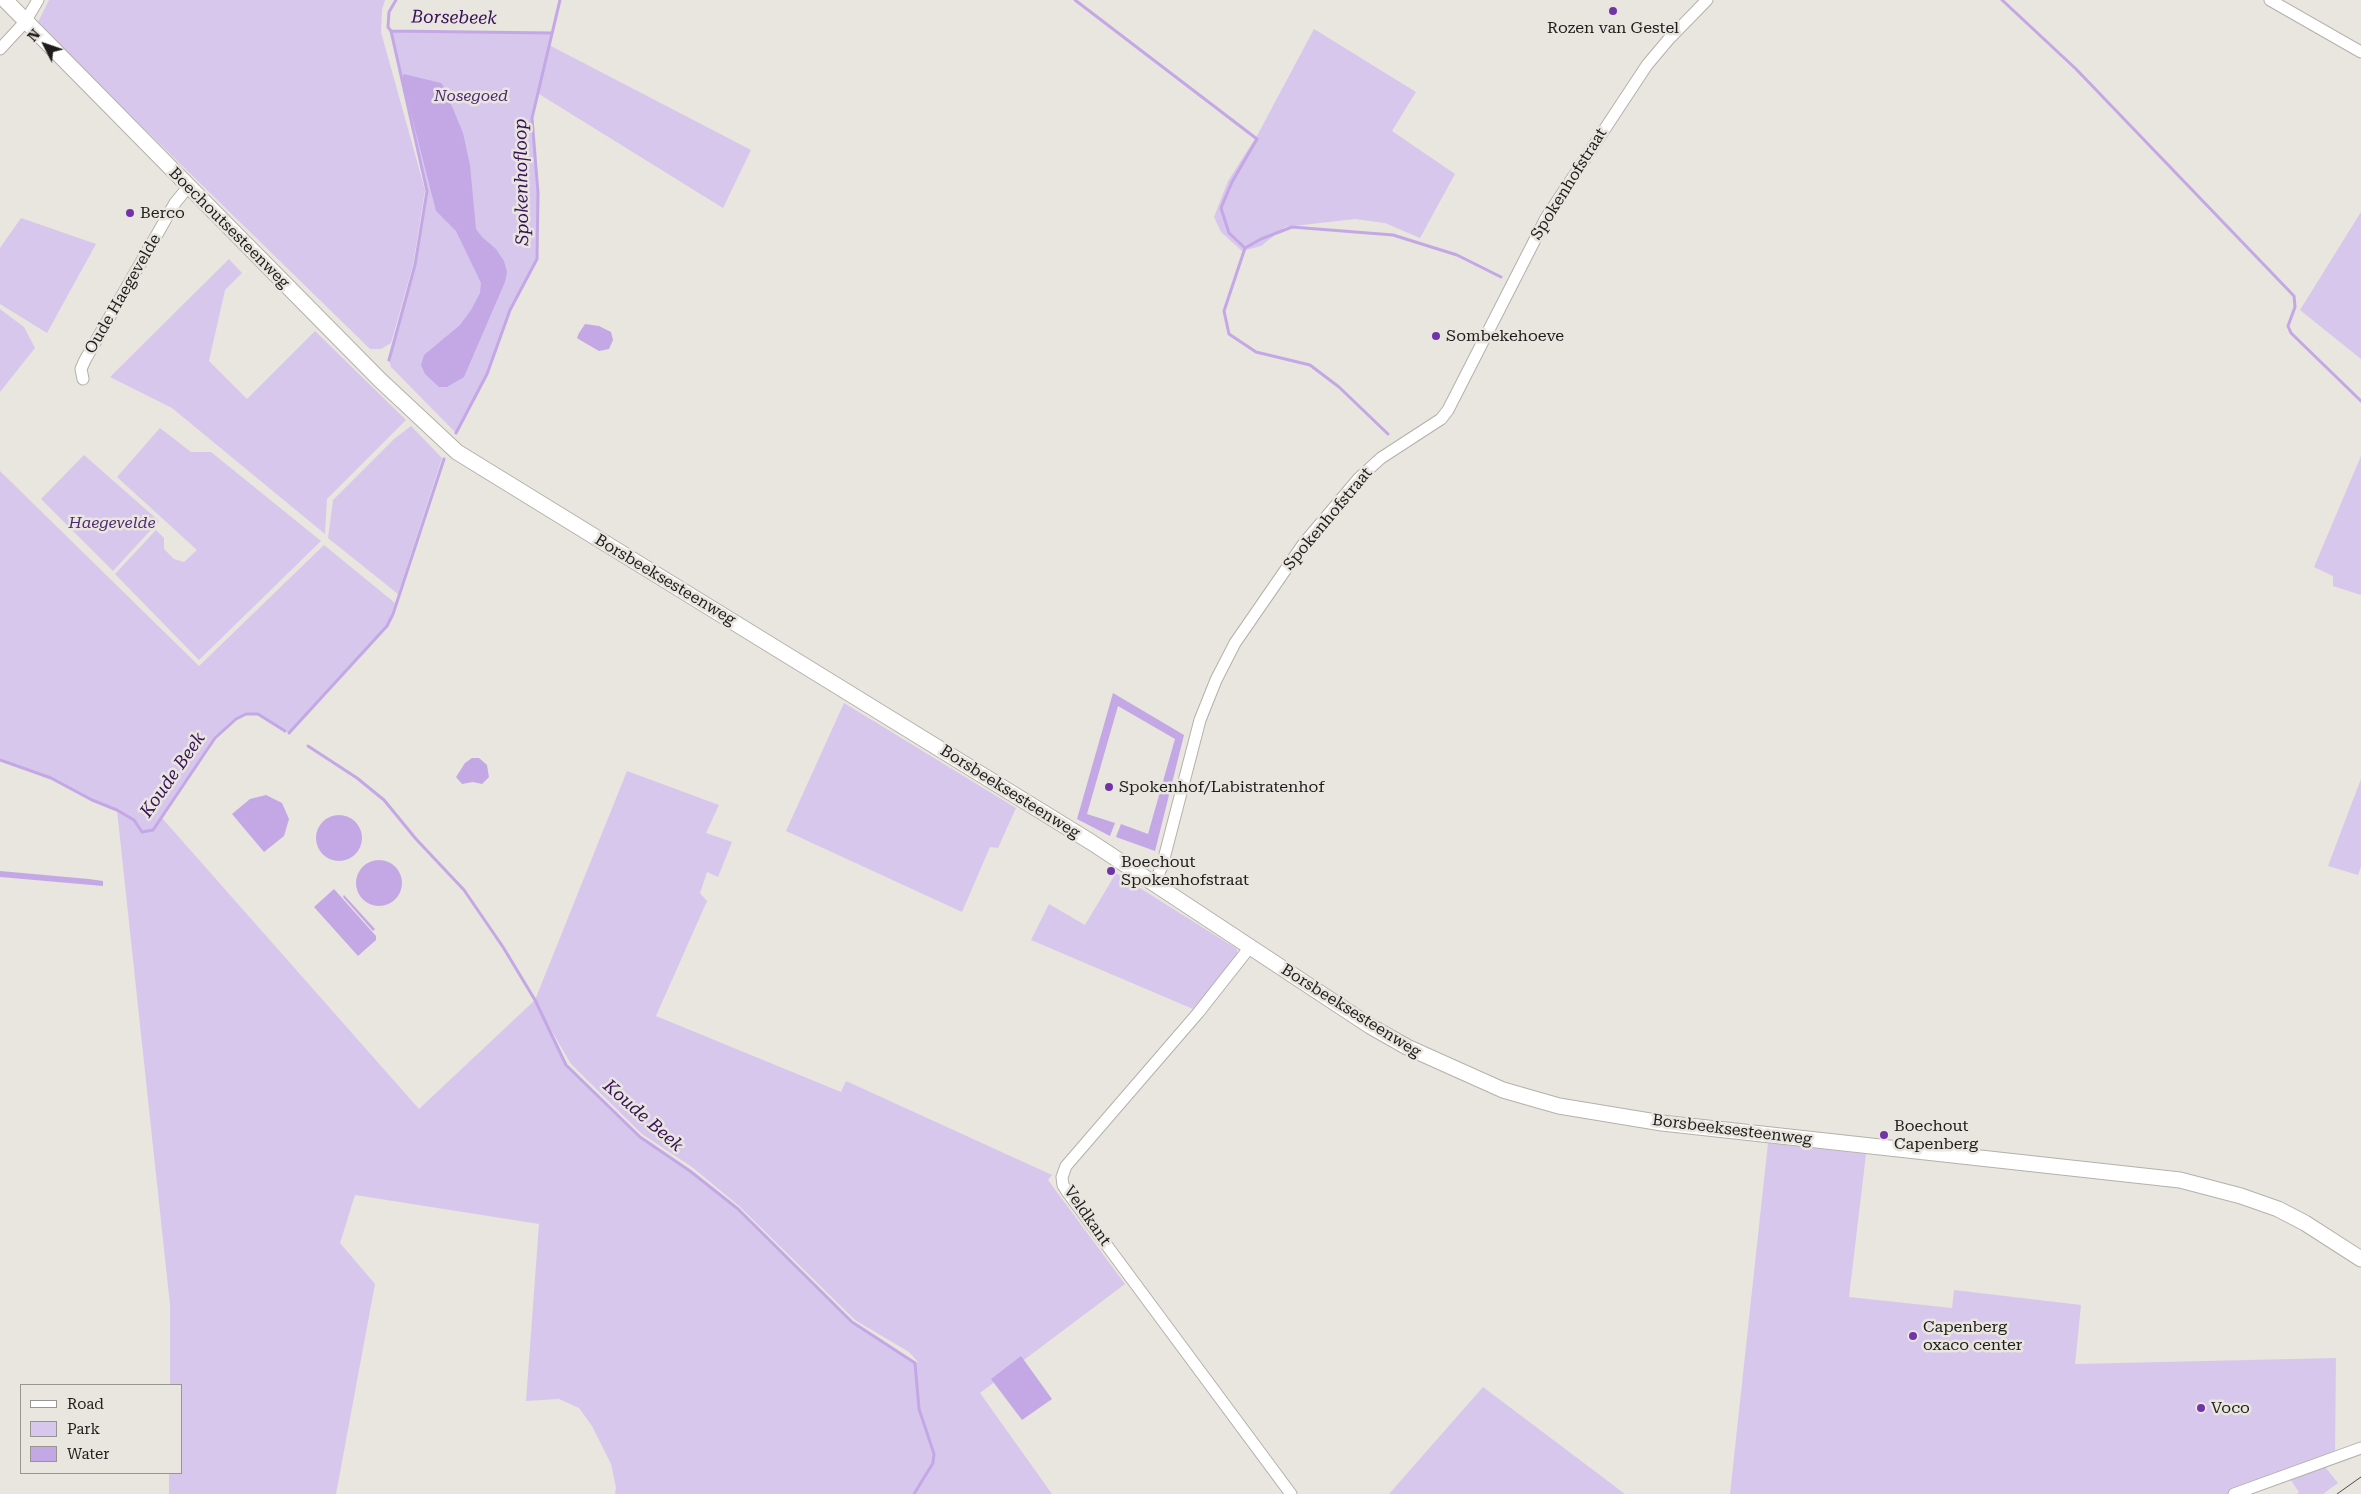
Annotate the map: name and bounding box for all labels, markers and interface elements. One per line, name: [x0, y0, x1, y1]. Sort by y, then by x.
marker: Rozen van Gestel: [1607, 5, 1619, 17]
water label: Borsebeek: [411, 6, 497, 30]
place label: Rozen van Gestel: [1547, 18, 1679, 38]
north arrow: [20, 20, 70, 70]
text: N: [24, 26, 43, 44]
park label: Nosegoed: [434, 86, 508, 106]
water label: Spokenhofloop: [510, 118, 534, 246]
street label: Spokenhofstraat: [1527, 125, 1611, 243]
street label: Boechoutsesteenweg: [165, 164, 293, 292]
place label: Berco: [140, 203, 185, 223]
marker: Berco: [124, 207, 136, 219]
street label: Oude Haegevelde: [81, 231, 165, 357]
place label: Sombekehoeve: [1446, 326, 1564, 346]
marker: Sombekehoeve: [1430, 330, 1442, 342]
street label: Spokenhofstraat: [1280, 464, 1376, 574]
park label: Haegevelde: [68, 513, 156, 533]
street label: Borsbeeksesteenweg: [591, 530, 739, 630]
water label: Koude Beek: [136, 728, 210, 822]
street label: Borsbeeksesteenweg: [937, 741, 1083, 843]
place label: Spokenhof/Labistratenhof: [1119, 777, 1324, 797]
marker: Spokenhof/Labistratenhof: [1103, 781, 1115, 793]
place label: Boechout Spokenhofstraat: [1121, 852, 1249, 890]
marker: Boechout Spokenhofstraat: [1105, 865, 1117, 877]
street label: Borsbeeksesteenweg: [1278, 960, 1424, 1062]
water label: Koude Beek: [599, 1075, 687, 1157]
street label: Borsbeeksesteenweg: [1651, 1111, 1813, 1149]
place label: Boechout Capenberg: [1894, 1116, 1978, 1154]
marker: Boechout Capenberg: [1878, 1129, 1890, 1141]
street label: Veldkant: [1059, 1182, 1115, 1250]
place label: Capenberg oxaco center: [1923, 1317, 2022, 1355]
marker: Capenberg oxaco center: [1907, 1330, 1919, 1342]
legend: [20, 1384, 182, 1474]
text: Road: [67, 1395, 104, 1413]
place label: Voco: [2211, 1398, 2250, 1418]
marker: Voco: [2195, 1402, 2207, 1414]
text: Park: [67, 1420, 100, 1438]
text: Water: [67, 1445, 109, 1463]

